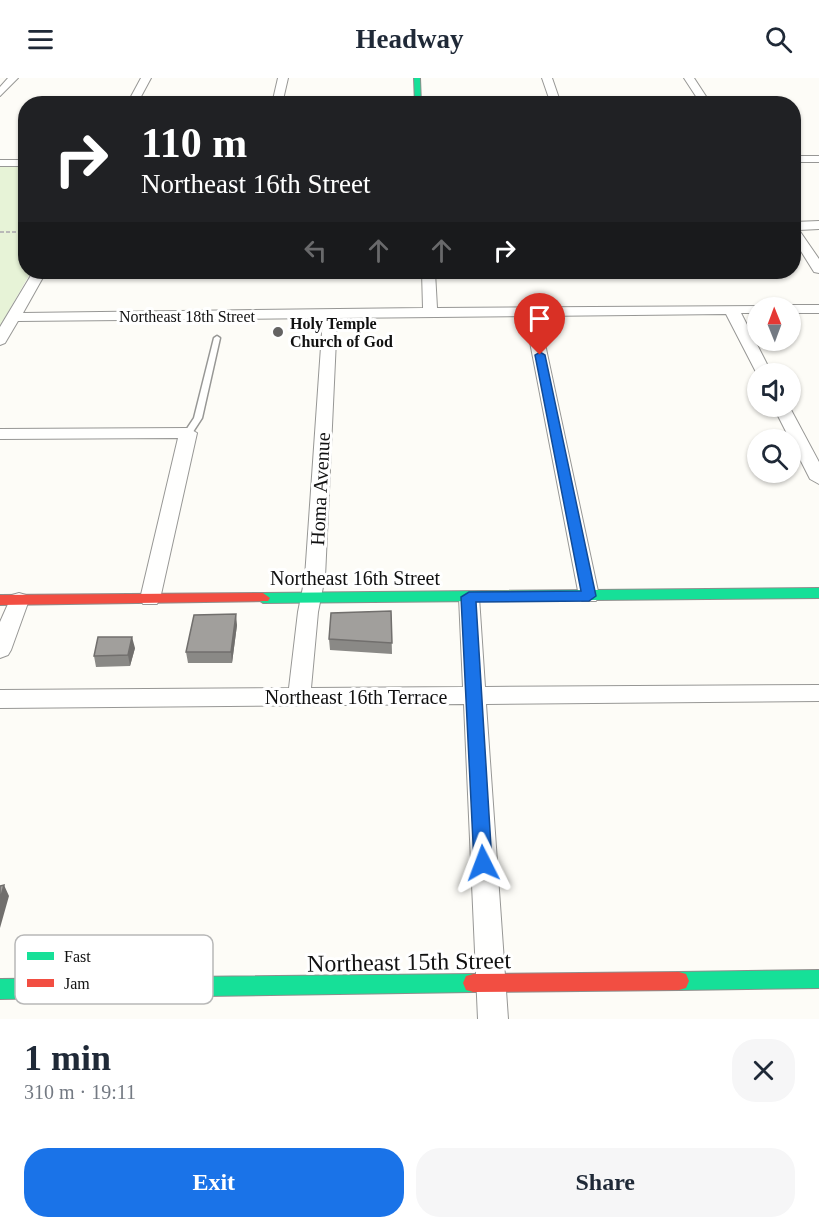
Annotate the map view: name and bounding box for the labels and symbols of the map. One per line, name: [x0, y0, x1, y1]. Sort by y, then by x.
pin: [514, 293, 565, 355]
north arrow: [747, 297, 801, 351]
street label: Northeast 18th Street: [119, 308, 256, 325]
place label: Holy Temple Church of God: [290, 315, 393, 350]
marker: Holy Temple Church of God: [271, 325, 285, 339]
street label: Homa Avenue: [306, 432, 334, 546]
street label: Northeast 16th Street: [270, 567, 440, 589]
street label: Northeast 16th Terrace: [265, 686, 447, 708]
position arrow: [451, 831, 515, 895]
legend: [15, 935, 213, 1004]
street label: Northeast 15th Street: [307, 947, 512, 977]
text: Fast: [64, 948, 91, 965]
text: Jam: [64, 975, 90, 992]

